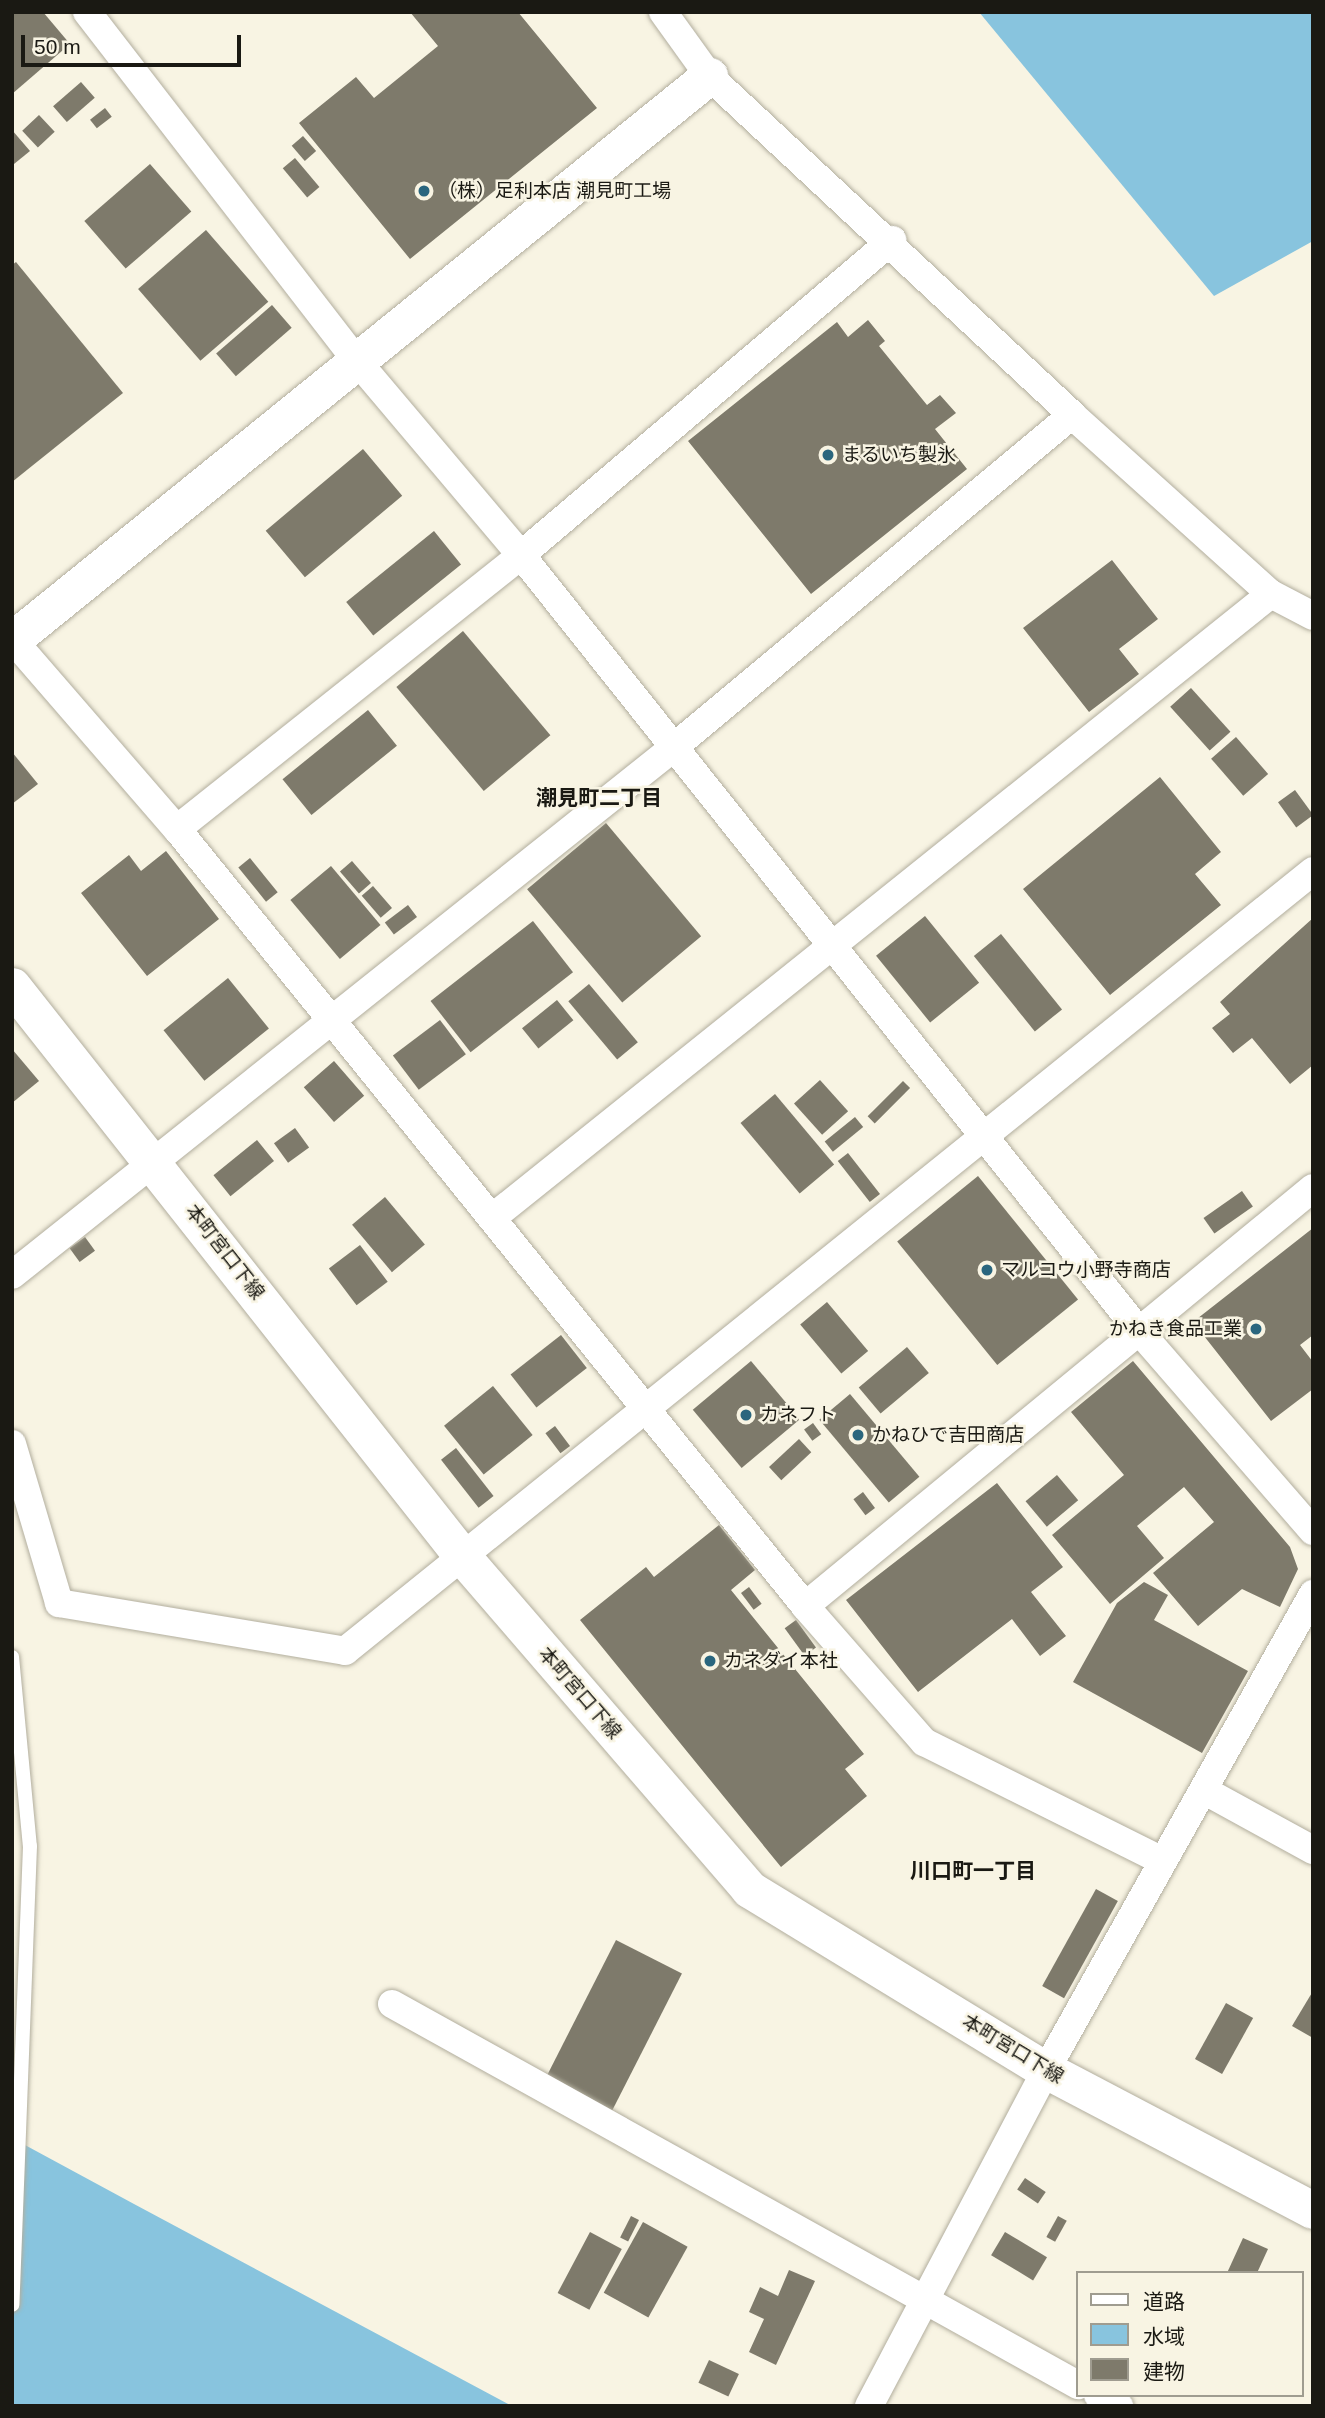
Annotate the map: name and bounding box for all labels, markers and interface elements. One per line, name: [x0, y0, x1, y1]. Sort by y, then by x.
scale bar: [24, 21, 245, 65]
text: 50 m: [34, 35, 81, 58]
place label: （株）足利本店 潮見町工場: [438, 180, 671, 202]
marker: （株）足利本店 潮見町工場: [416, 183, 432, 199]
place label: まるいち製氷: [842, 444, 956, 466]
marker: まるいち製氷: [820, 447, 836, 463]
district label: 潮見町二丁目: [536, 785, 662, 811]
street label: 本町宮口下線: [181, 1200, 269, 1304]
place label: マルコウ小野寺商店: [1001, 1259, 1172, 1281]
marker: マルコウ小野寺商店: [979, 1262, 995, 1278]
place label: かねき食品工業: [1109, 1318, 1242, 1340]
marker: かねき食品工業: [1248, 1321, 1264, 1337]
place label: カネフト: [760, 1404, 836, 1426]
marker: カネフト: [738, 1407, 754, 1423]
place label: かねひで吉田商店: [872, 1424, 1024, 1446]
marker: かねひで吉田商店: [850, 1427, 866, 1443]
street label: 本町宮口下線: [534, 1643, 626, 1743]
place label: カネダイ本社: [724, 1650, 838, 1672]
marker: カネダイ本社: [702, 1653, 718, 1669]
district label: 川口町一丁目: [910, 1858, 1036, 1884]
street label: 本町宮口下線: [958, 2010, 1068, 2088]
legend: [1076, 2271, 1304, 2397]
text: 道路: [1143, 2290, 1185, 2313]
text: 水域: [1143, 2325, 1185, 2348]
text: 建物: [1143, 2360, 1185, 2383]

